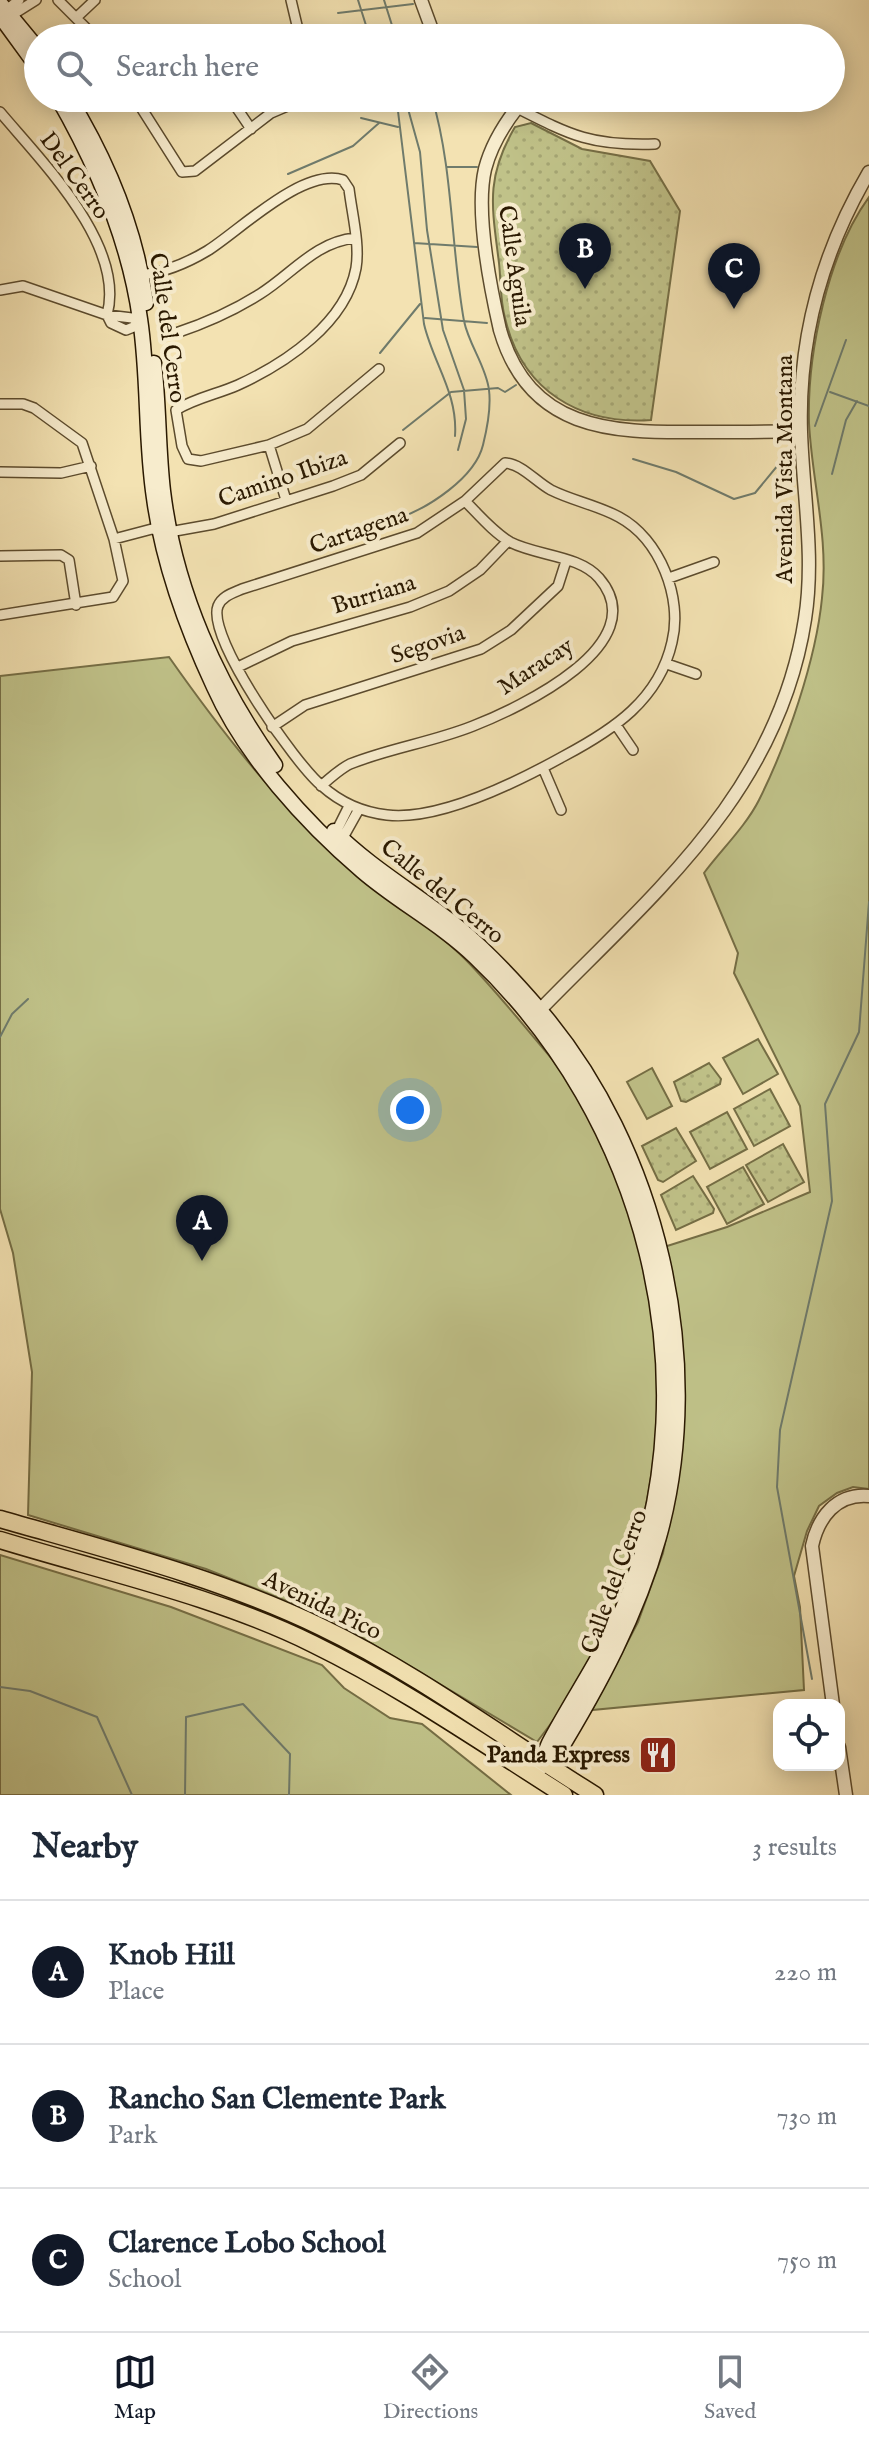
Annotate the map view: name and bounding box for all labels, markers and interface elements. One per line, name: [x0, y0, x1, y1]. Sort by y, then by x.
search box: [24, 24, 845, 112]
icon: search: [52, 46, 96, 90]
text: Search here: [116, 49, 259, 87]
street label: Del Cerro: [32, 126, 116, 226]
street label: Calle Aguila: [490, 203, 538, 329]
pin: B: [559, 223, 611, 289]
pin: C: [708, 243, 760, 309]
street label: Calle del Cerro: [141, 251, 193, 405]
street label: Avenida Vista Montana: [770, 354, 801, 584]
street label: Camino Ibiza: [214, 442, 352, 516]
street label: Cartagena: [306, 500, 413, 562]
street label: Burriana: [328, 567, 420, 622]
street label: Segovia: [387, 618, 470, 672]
street label: Maracay: [492, 631, 580, 703]
street label: Calle del Cerro: [374, 832, 511, 952]
your location: [390, 1090, 430, 1130]
pin: A: [176, 1195, 228, 1261]
street label: Calle del Cerro: [575, 1506, 655, 1658]
street label: Avenida Pico: [257, 1564, 386, 1648]
map controls: [773, 1699, 845, 1771]
button: locate: [773, 1699, 845, 1771]
restaurant icon: Panda Express: [637, 1734, 679, 1776]
place label: Panda Express: [487, 1740, 631, 1771]
text: Nearby: [32, 1826, 138, 1869]
text: 3 results: [752, 1831, 837, 1864]
text: Knob Hill: [108, 1937, 235, 1975]
text: A: [49, 1956, 67, 1989]
text: 220 m: [774, 1956, 837, 1989]
text: Place: [108, 1975, 164, 2008]
text: Rancho San Clemente Park: [108, 2081, 446, 2119]
text: B: [49, 2100, 67, 2133]
text: 730 m: [777, 2100, 837, 2133]
text: Park: [108, 2119, 157, 2152]
text: Clarence Lobo School: [108, 2225, 386, 2263]
text: C: [49, 2244, 67, 2277]
text: 750 m: [777, 2244, 837, 2277]
text: School: [108, 2263, 181, 2296]
tab: Map: [113, 2350, 157, 2426]
tab: Directions: [383, 2350, 478, 2426]
tab: Saved: [704, 2350, 756, 2426]

